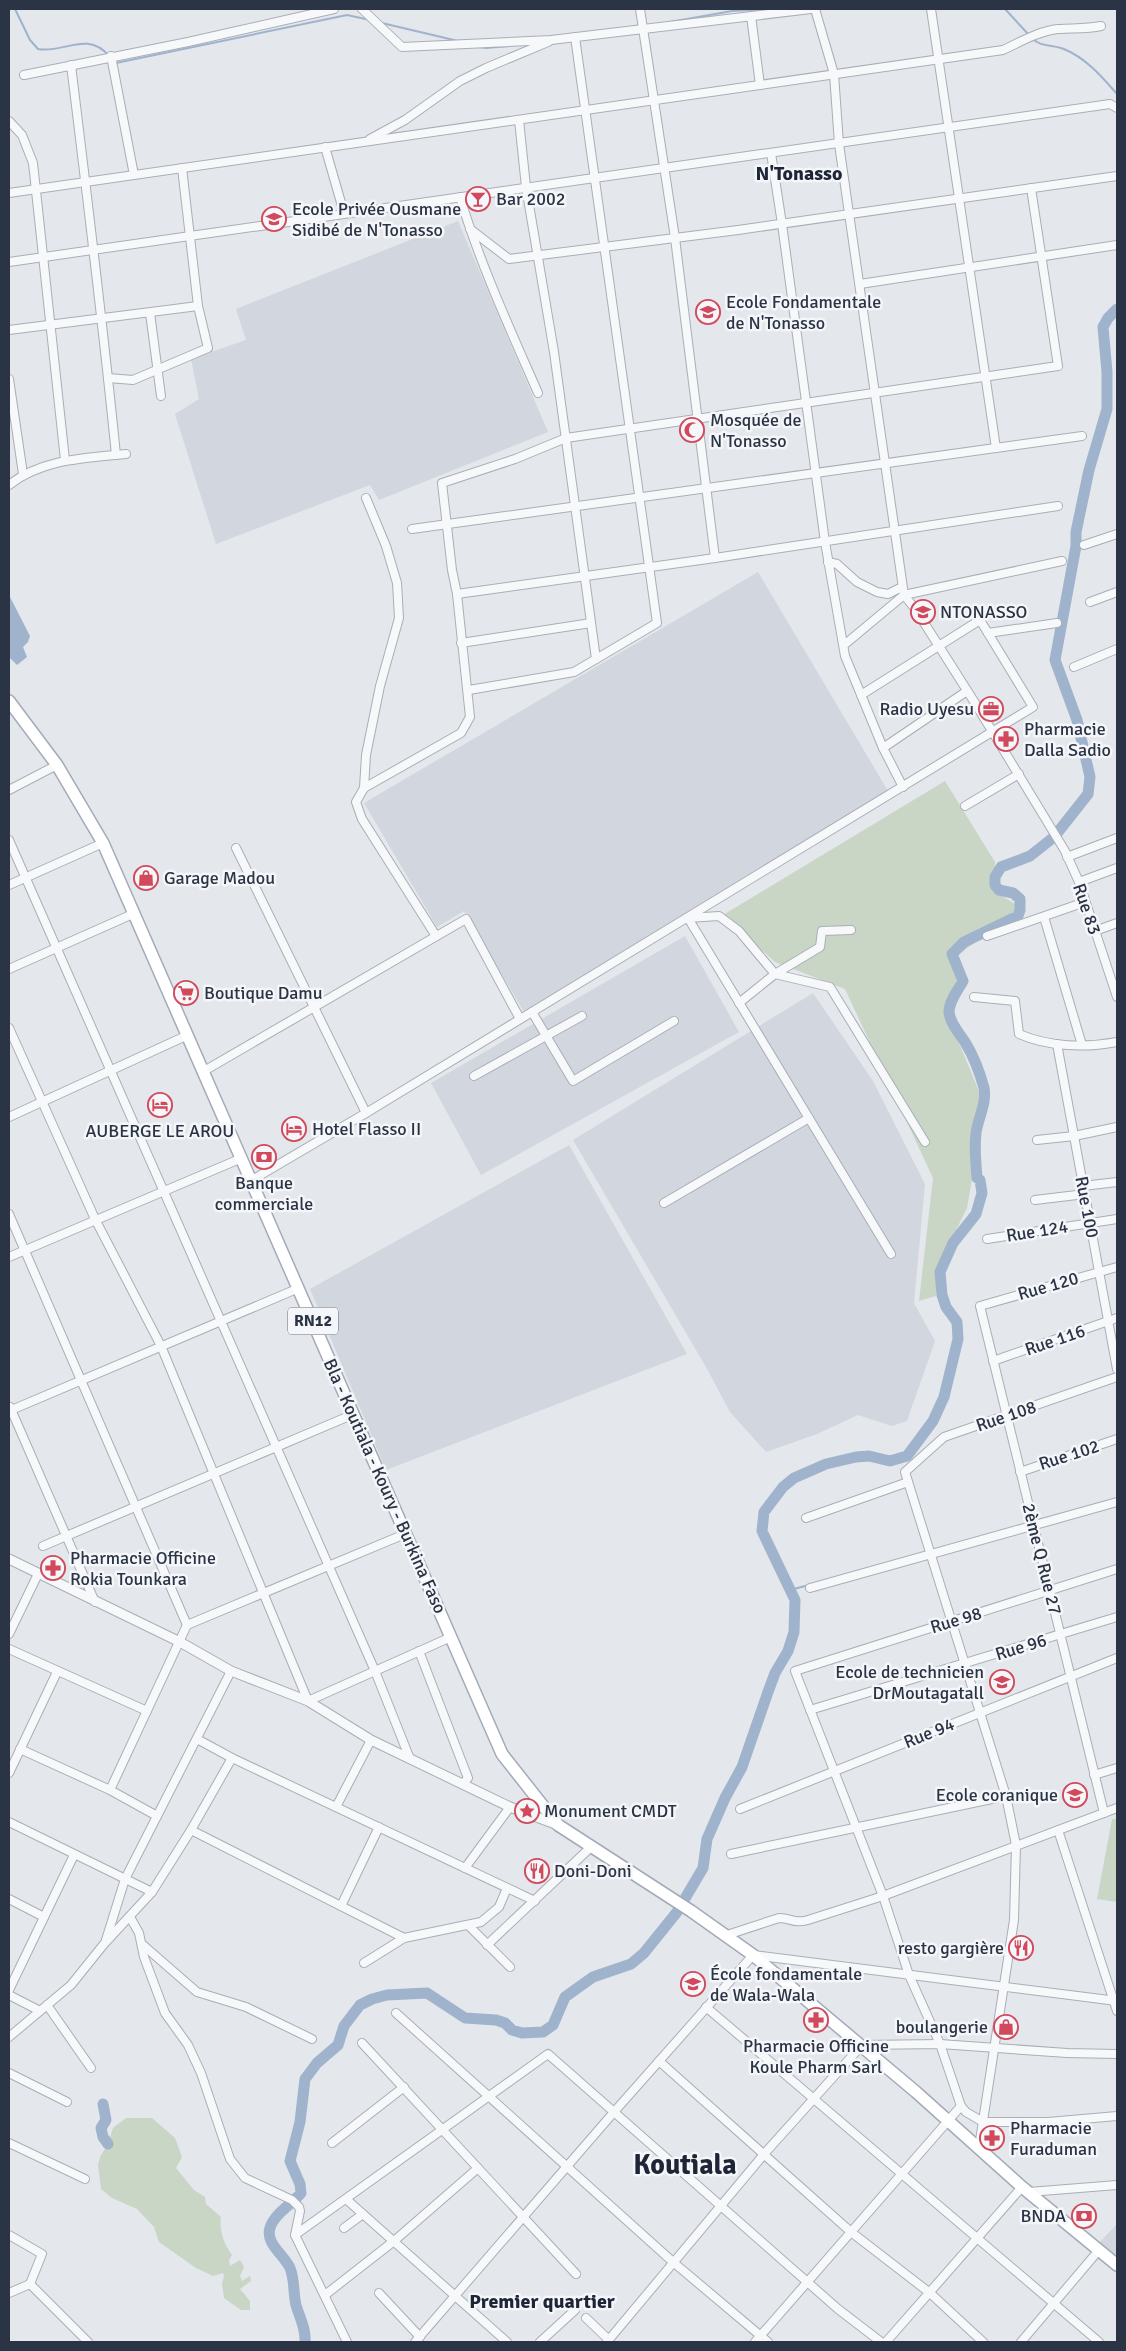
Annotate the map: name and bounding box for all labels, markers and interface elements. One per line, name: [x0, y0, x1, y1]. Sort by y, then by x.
district label: N'Tonasso: [756, 161, 842, 186]
bar icon: Bar 2002: [465, 186, 491, 212]
place label: Bar 2002: [496, 188, 565, 210]
place label: Ecole Privée Ousmane Sidibé de N'Tonasso: [292, 198, 461, 241]
school or university icon: Ecole Privée Ousmane Sidibé de N'Tonasso: [261, 206, 287, 232]
place label: Ecole Fondamentale de N'Tonasso: [726, 291, 881, 334]
school or university icon: Ecole Fondamentale de N'Tonasso: [695, 299, 721, 325]
place label: Mosquée de N'Tonasso: [710, 409, 802, 452]
mosque icon: Mosquée de N'Tonasso: [679, 417, 705, 443]
school or university icon: NTONASSO: [910, 599, 936, 625]
place label: NTONASSO: [940, 601, 1027, 623]
office icon: Radio Uyesu: [978, 696, 1004, 722]
place label: Radio Uyesu: [880, 698, 974, 720]
place label: Pharmacie Dalla Sadio: [1024, 718, 1111, 761]
pharmacy icon: Pharmacie Dalla Sadio: [993, 726, 1019, 752]
shop icon: Garage Madou: [133, 865, 159, 891]
place label: Garage Madou: [164, 867, 275, 889]
street label: Rue 83: [1068, 881, 1106, 937]
supermarket icon: Boutique Damu: [173, 980, 199, 1006]
place label: Boutique Damu: [204, 982, 323, 1004]
hotel icon: AUBERGE LE AROU: [147, 1092, 173, 1118]
hotel icon: Hotel Flasso II: [281, 1116, 307, 1142]
place label: Hotel Flasso II: [312, 1118, 421, 1140]
place label: AUBERGE LE AROU: [86, 1120, 234, 1142]
bank icon: Banque commerciale: [251, 1144, 277, 1170]
place label: Banque commerciale: [215, 1172, 313, 1215]
street label: Rue 100: [1070, 1174, 1104, 1240]
street label: Rue 124: [1004, 1215, 1070, 1247]
street label: Rue 120: [1015, 1267, 1081, 1305]
road number: RN12: [288, 1308, 338, 1334]
street label: Rue 116: [1022, 1319, 1088, 1361]
street label: Bla - Koutiala - Koury - Burkina Faso: [319, 1355, 451, 1617]
street label: Rue 108: [973, 1395, 1039, 1437]
street label: Rue 102: [1036, 1435, 1102, 1475]
street label: 2ème Q Rue 27: [1017, 1501, 1067, 1617]
place label: Pharmacie Officine Rokia Tounkara: [70, 1547, 216, 1590]
pharmacy icon: Pharmacie Officine Rokia Tounkara: [40, 1555, 66, 1581]
street label: Rue 98: [928, 1602, 984, 1638]
street label: Rue 96: [993, 1629, 1049, 1665]
place label: Ecole de technicien DrMoutagatall: [835, 1661, 984, 1704]
school or university icon: Ecole de technicien DrMoutagatall: [989, 1669, 1015, 1695]
street label: Rue 94: [900, 1713, 958, 1753]
school or university icon: Ecole coranique: [1062, 1782, 1088, 1808]
place label: Ecole coranique: [936, 1784, 1058, 1806]
place icon: Monument CMDT: [514, 1798, 540, 1824]
place label: Monument CMDT: [544, 1800, 677, 1822]
restaurant icon: Doni-Doni: [524, 1858, 550, 1884]
place label: Doni-Doni: [554, 1860, 632, 1882]
restaurant icon: resto gargière: [1008, 1935, 1034, 1961]
place label: resto gargière: [898, 1937, 1004, 1959]
place label: École fondamentale de Wala-Wala: [710, 1963, 862, 2006]
school or university icon: École fondamentale de Wala-Wala: [680, 1971, 706, 1997]
pharmacy icon: Pharmacie Officine Koule Pharm Sarl: [803, 2007, 829, 2033]
shop icon: boulangerie: [993, 2014, 1019, 2040]
place label: boulangerie: [896, 2016, 988, 2038]
place label: Pharmacie Officine Koule Pharm Sarl: [743, 2035, 889, 2078]
place label: Pharmacie Furaduman: [1010, 2117, 1097, 2160]
pharmacy icon: Pharmacie Furaduman: [979, 2125, 1005, 2151]
district label: Koutiala: [633, 2148, 737, 2182]
bank icon: BNDA: [1071, 2203, 1097, 2229]
place label: BNDA: [1020, 2205, 1066, 2227]
district label: Premier quartier: [469, 2289, 615, 2314]

